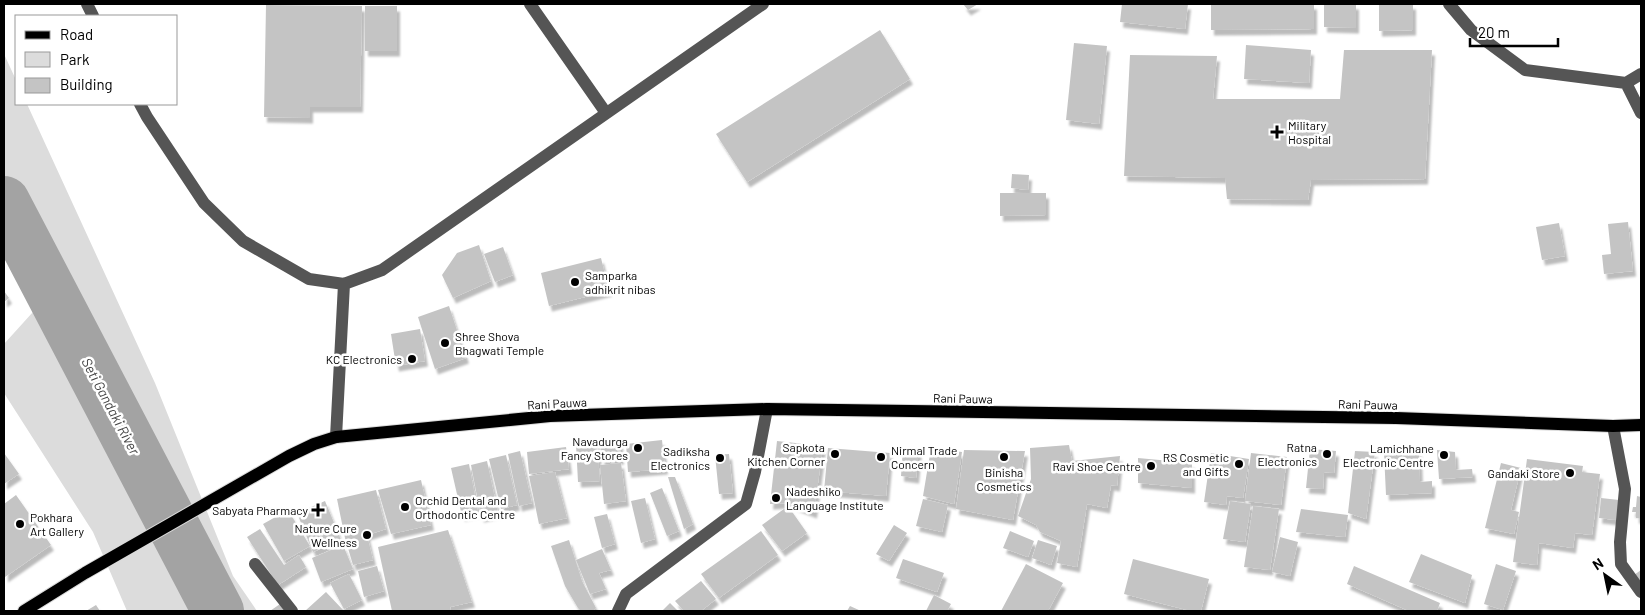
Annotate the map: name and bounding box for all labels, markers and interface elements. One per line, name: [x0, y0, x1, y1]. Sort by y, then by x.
legend: [15, 15, 178, 105]
scale bar: [1470, 15, 1558, 47]
text: 20 m: [1478, 23, 1510, 41]
text: Road: [60, 25, 93, 43]
text: Park: [60, 50, 90, 68]
text: Building: [60, 75, 113, 93]
place label: Military Hospital: [1288, 118, 1331, 146]
marker: Military Hospital: [1270, 125, 1284, 139]
place label: Samparka adhikrit nibas: [585, 268, 656, 296]
marker: Samparka adhikrit nibas: [569, 276, 581, 288]
place label: Shree Shova Bhagwati Temple: [455, 329, 544, 357]
marker: Shree Shova Bhagwati Temple: [439, 337, 451, 349]
place label: KC Electronics: [326, 352, 402, 366]
marker: KC Electronics: [406, 353, 418, 365]
water label: Seti Gandaki River: [78, 355, 144, 458]
street label: Rani Pauwa: [933, 390, 993, 406]
street label: Rani Pauwa: [527, 394, 587, 412]
street label: Rani Pauwa: [1338, 396, 1398, 412]
place label: Navadurga Fancy Stores: [561, 434, 628, 462]
place label: Sapkota Kitchen Corner: [747, 440, 826, 468]
place label: Ratna Electronics: [1258, 440, 1317, 468]
place label: Lamichhane Electronic Centre: [1343, 441, 1434, 469]
marker: Navadurga Fancy Stores: [632, 442, 644, 454]
place label: Nirmal Trade Concern: [891, 443, 957, 471]
place label: Sadiksha Electronics: [651, 444, 710, 472]
marker: Sapkota Kitchen Corner: [829, 448, 841, 460]
marker: Ratna Electronics: [1321, 448, 1333, 460]
marker: Lamichhane Electronic Centre: [1438, 449, 1450, 461]
place label: RS Cosmetic and Gifts: [1163, 450, 1229, 478]
marker: Nirmal Trade Concern: [875, 451, 887, 463]
marker: Binisha Cosmetics: [998, 451, 1010, 463]
marker: Sadiksha Electronics: [714, 452, 726, 464]
marker: RS Cosmetic and Gifts: [1233, 458, 1245, 470]
place label: Ravi Shoe Centre: [1052, 459, 1141, 473]
marker: Ravi Shoe Centre: [1145, 460, 1157, 472]
place label: Binisha Cosmetics: [976, 465, 1032, 493]
place label: Gandaki Store: [1488, 466, 1560, 480]
marker: Gandaki Store: [1564, 467, 1576, 479]
place label: Nadeshiko Language Institute: [786, 484, 884, 512]
marker: Nadeshiko Language Institute: [770, 492, 782, 504]
place label: Orchid Dental and Orthodontic Centre: [415, 493, 515, 521]
marker: Orchid Dental and Orthodontic Centre: [399, 501, 411, 513]
place label: Sabyata Pharmacy: [212, 503, 308, 517]
marker: Sabyata Pharmacy: [312, 504, 324, 516]
place label: Pokhara Art Gallery: [30, 510, 85, 538]
marker: Pokhara Art Gallery: [14, 518, 26, 530]
place label: Nature Cure Wellness: [294, 521, 357, 549]
marker: Nature Cure Wellness: [361, 529, 373, 541]
north arrow: [1580, 550, 1630, 600]
text: N: [1589, 554, 1606, 573]

